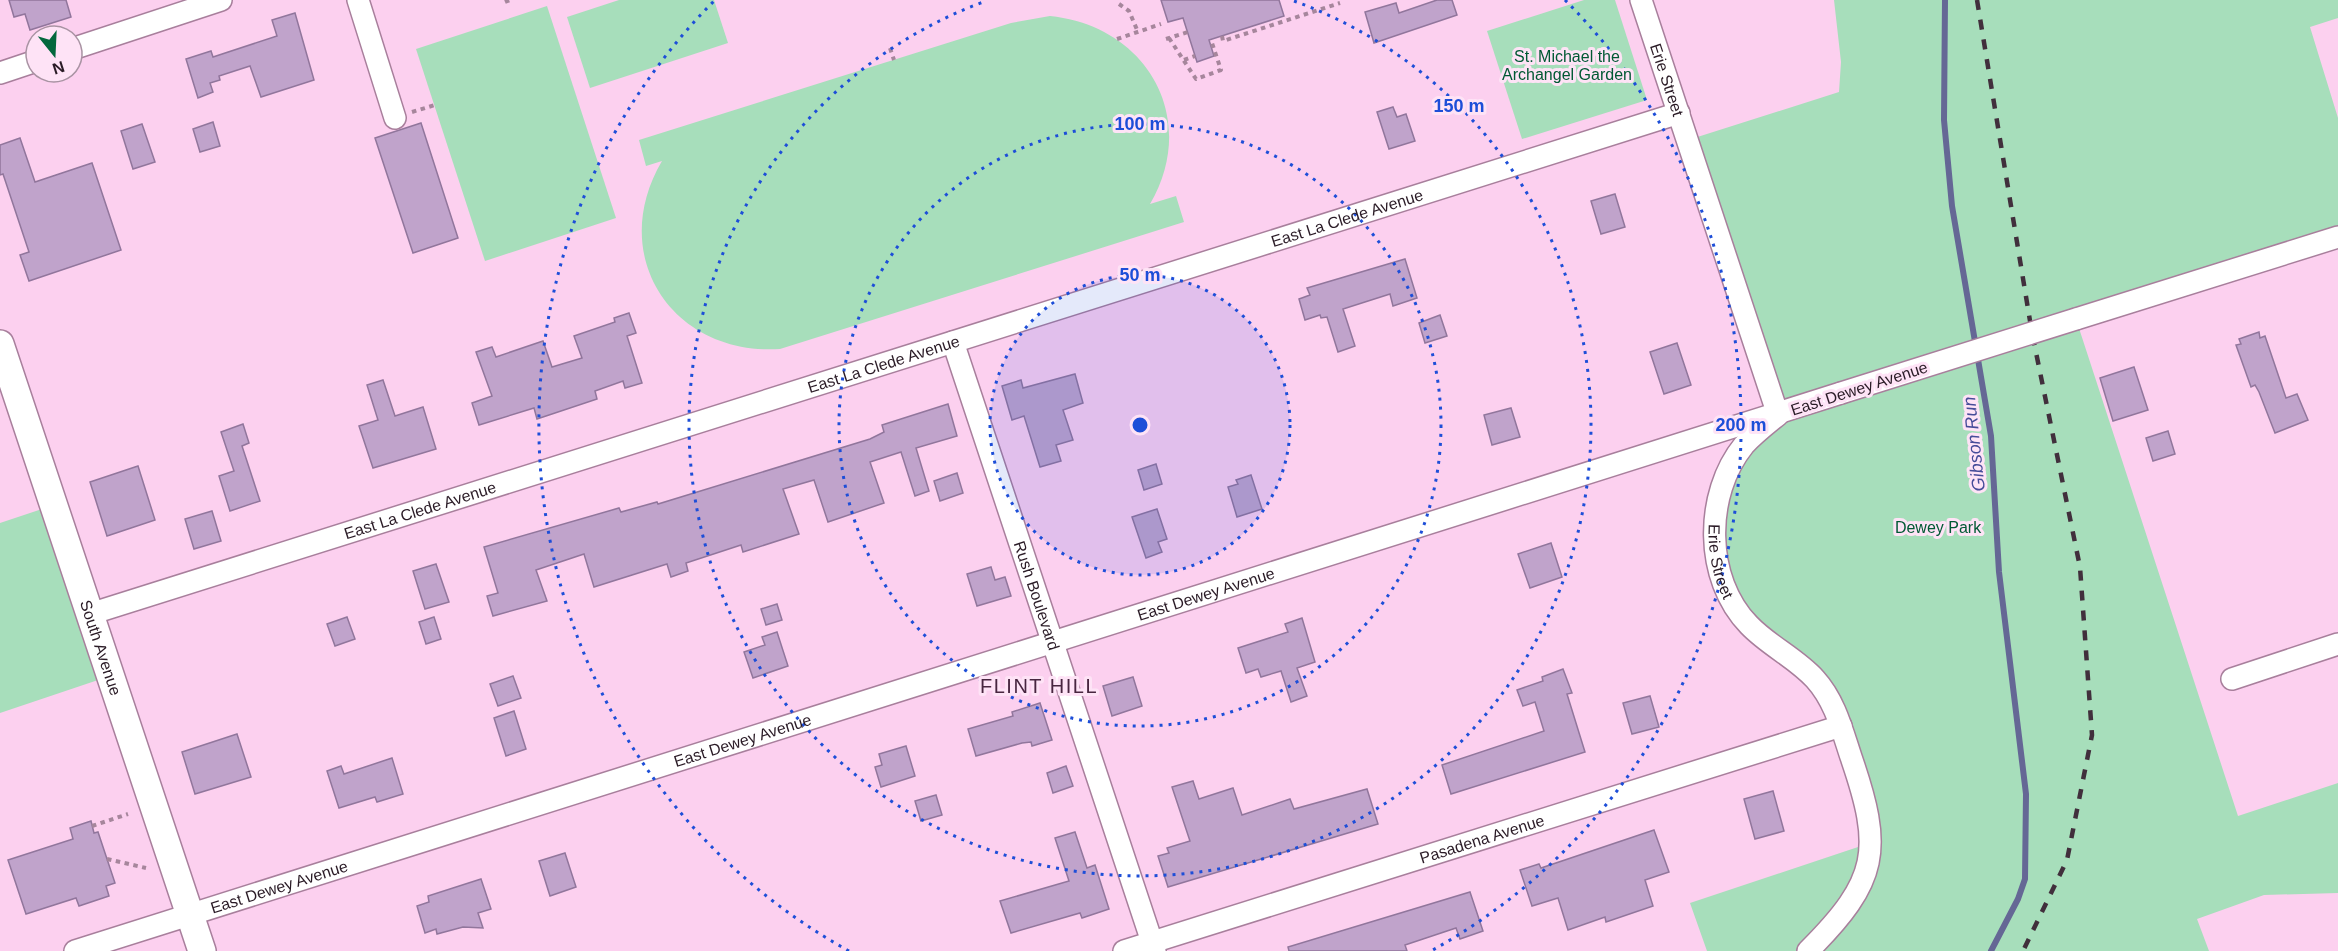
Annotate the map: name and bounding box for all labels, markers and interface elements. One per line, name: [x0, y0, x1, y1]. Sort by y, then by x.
north arrow: [24, 24, 84, 84]
street label: Erie Street: [1647, 41, 1687, 119]
park label: St. Michael the Archangel Garden: [1502, 48, 1632, 83]
text: N: [50, 58, 67, 78]
text: 150 m: [1433, 96, 1485, 116]
text: 100 m: [1114, 114, 1166, 134]
street label: East La Clede Avenue: [1269, 186, 1425, 250]
text: 50 m: [1119, 265, 1161, 285]
street label: East La Clede Avenue: [806, 332, 962, 396]
street label: East Dewey Avenue: [1789, 358, 1930, 419]
water label: Gibson Run: [1959, 396, 1989, 492]
centre of rings: [1130, 415, 1150, 435]
text: 200 m: [1715, 415, 1767, 435]
street label: East La Clede Avenue: [342, 479, 498, 542]
park label: Dewey Park: [1895, 519, 1982, 536]
street label: Erie Street: [1706, 524, 1737, 602]
street label: Rush Boulevard: [1011, 539, 1063, 652]
street label: East Dewey Avenue: [1135, 564, 1277, 624]
street label: South Avenue: [77, 598, 124, 698]
district label: FLINT HILL: [980, 675, 1098, 697]
street label: East Dewey Avenue: [672, 711, 813, 770]
street label: Pasadena Avenue: [1418, 812, 1546, 867]
street label: East Dewey Avenue: [208, 857, 350, 917]

